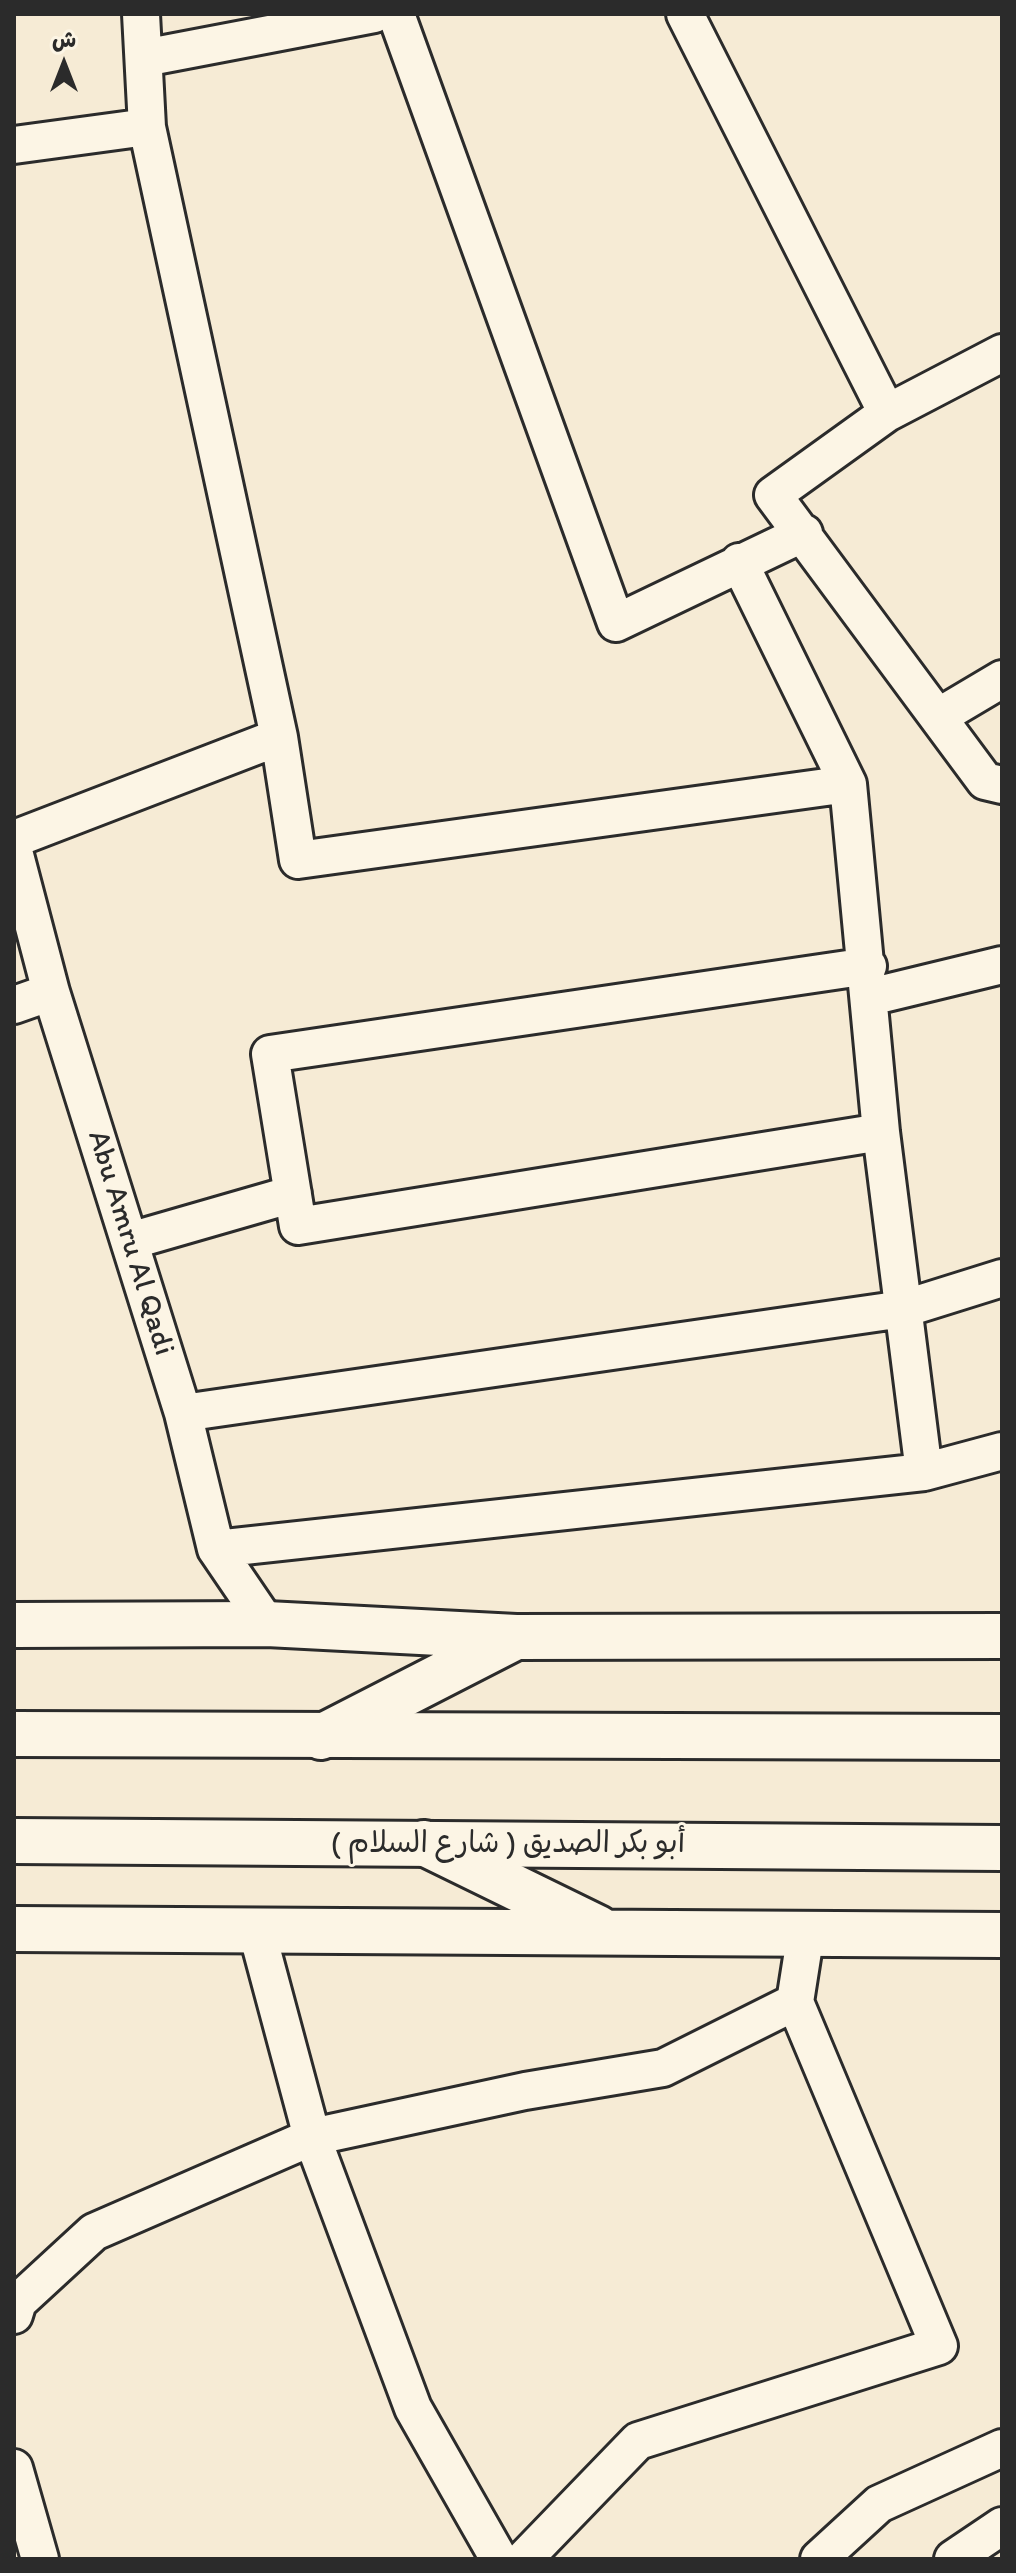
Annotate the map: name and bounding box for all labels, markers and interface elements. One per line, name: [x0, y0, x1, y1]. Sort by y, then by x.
north arrow: [24, 24, 104, 104]
text: ش: [52, 26, 76, 53]
street label: Abu Amru Al Qadi: [79, 1126, 181, 1360]
street label: ( شارع السلام ) أبو بكر الصديق: [331, 1826, 685, 1862]

